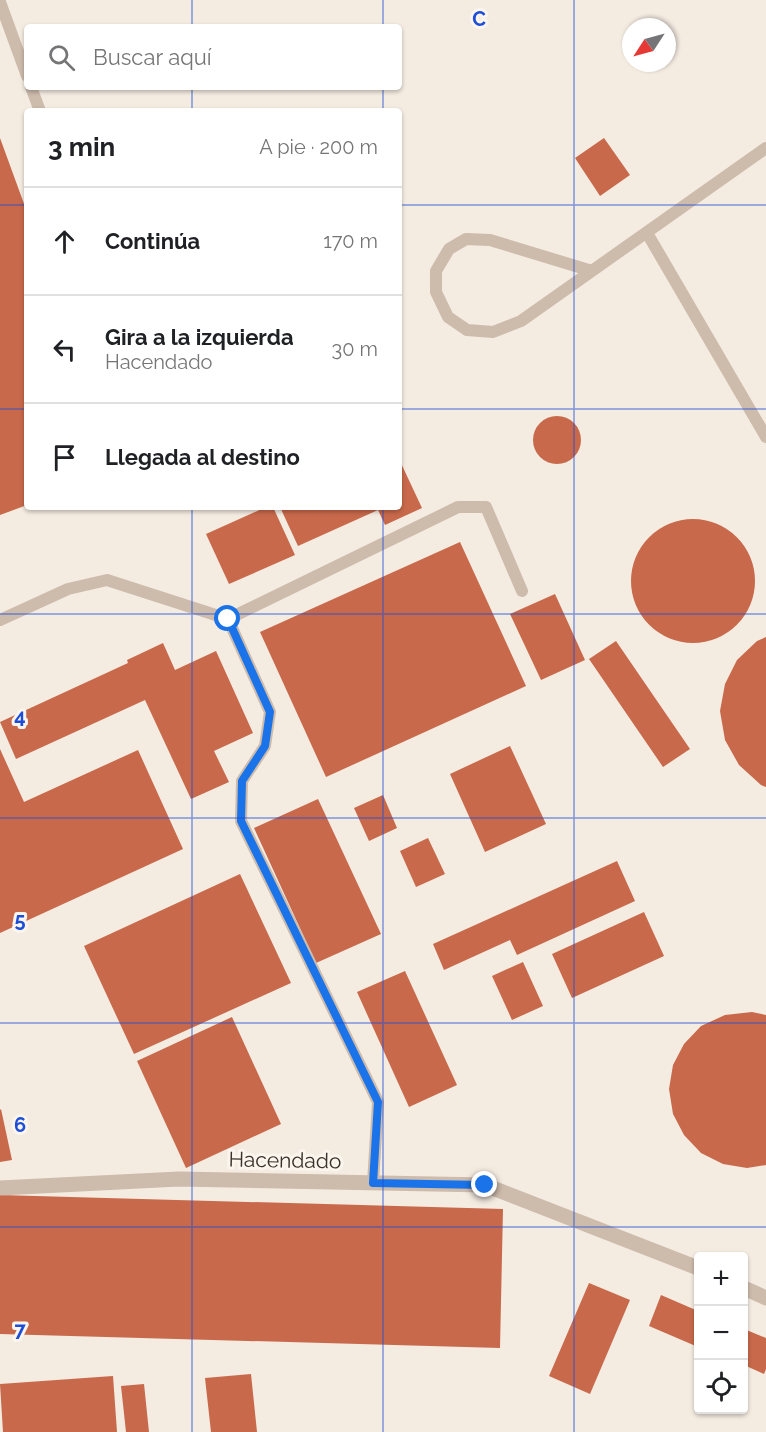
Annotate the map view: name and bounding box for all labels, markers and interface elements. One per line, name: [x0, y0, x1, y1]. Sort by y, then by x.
text: C: [472, 7, 486, 31]
north arrow: [622, 18, 676, 72]
search box: [24, 24, 402, 90]
icon: search: [45, 41, 78, 74]
text: Buscar aquí: [93, 44, 212, 70]
text: 3 min: [48, 132, 115, 162]
text: A pie · 200 m: [259, 135, 378, 159]
icon: ahead: [48, 225, 81, 258]
text: Continúa: [105, 228, 200, 254]
text: 170 m: [323, 229, 378, 253]
text: Gira a la izquierda: [105, 324, 294, 350]
icon: left: [48, 333, 81, 366]
text: 30 m: [332, 337, 378, 361]
text: Hacendado: [105, 350, 213, 374]
icon: arrive: [48, 441, 81, 474]
text: Llegada al destino: [105, 444, 300, 470]
route start: [214, 605, 240, 631]
text: 4: [14, 704, 26, 728]
text: 5: [14, 908, 26, 932]
text: 6: [14, 1113, 26, 1137]
street label: Hacendado: [228, 1147, 342, 1173]
route end: [471, 1171, 497, 1197]
map controls: [694, 1252, 748, 1414]
button: +: [694, 1252, 748, 1306]
button: −: [694, 1306, 748, 1360]
text: 7: [14, 1318, 26, 1342]
button: locate: [694, 1360, 748, 1414]

